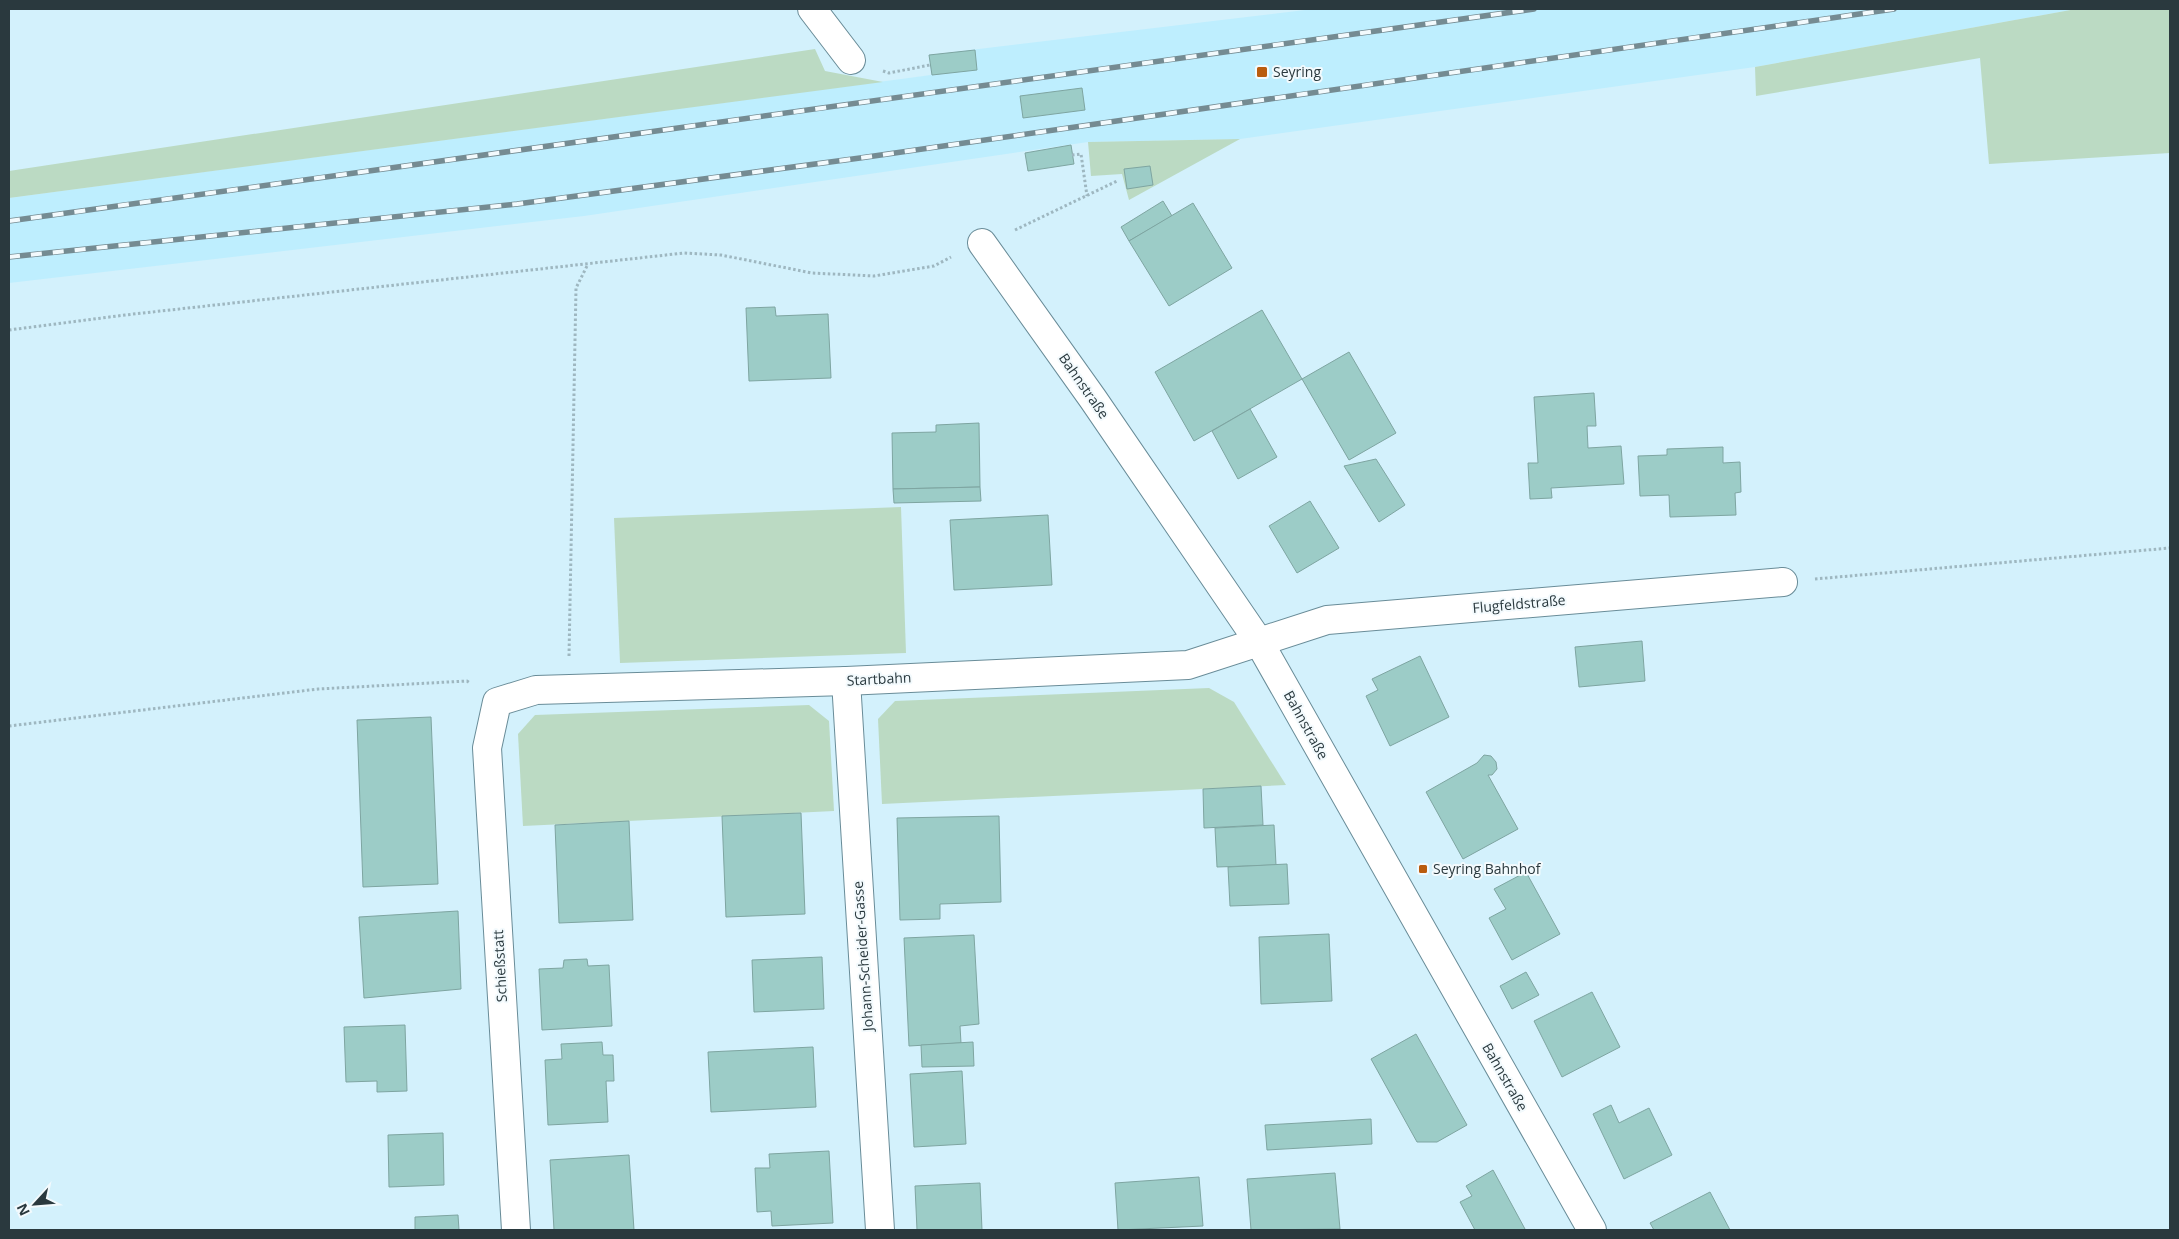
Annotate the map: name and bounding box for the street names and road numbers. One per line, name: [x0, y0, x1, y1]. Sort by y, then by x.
street label: Bahnstraße: [1055, 349, 1114, 422]
street label: Flugfeldstraße: [1472, 590, 1566, 617]
street label: Startbahn: [846, 667, 912, 690]
street label: Bahnstraße: [1280, 687, 1333, 763]
street label: Johann-Scheider-Gasse: [848, 880, 877, 1034]
street label: Schießstatt: [488, 929, 511, 1003]
street label: Bahnstraße: [1478, 1039, 1533, 1114]

